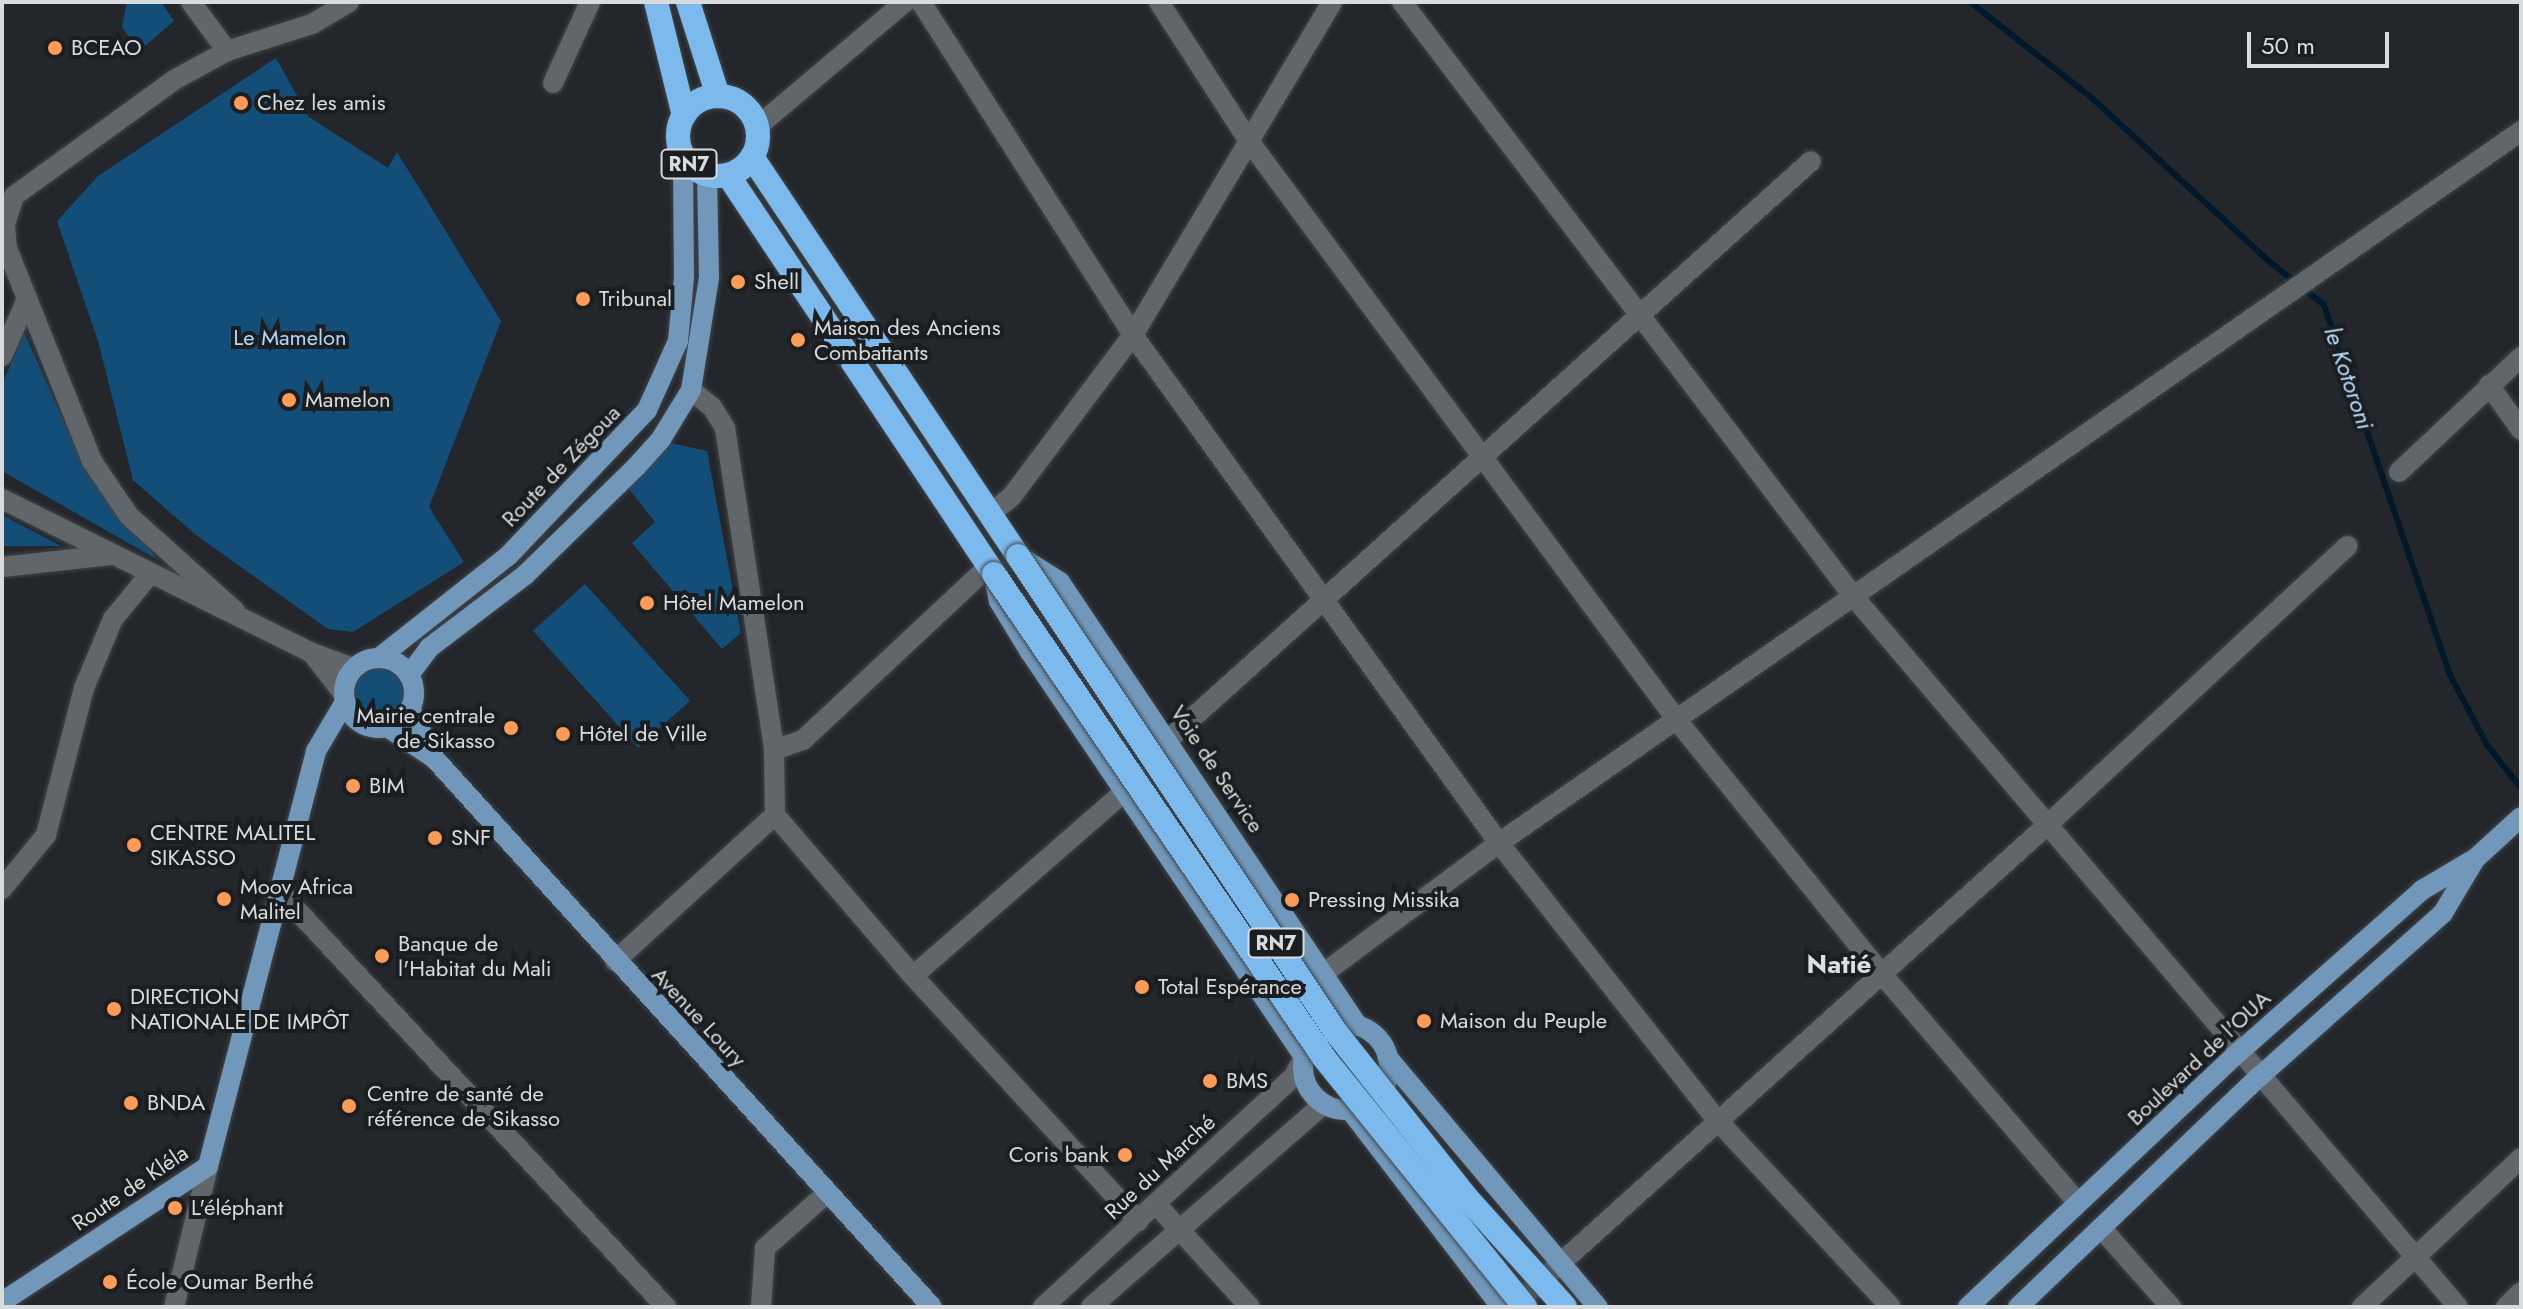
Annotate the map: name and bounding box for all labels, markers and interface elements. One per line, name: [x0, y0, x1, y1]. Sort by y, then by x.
scale bar: [2251, 16, 2393, 66]
text: 50 m: [2261, 28, 2315, 63]
place label: BCEAO: [71, 35, 142, 61]
marker: BCEAO: [46, 39, 64, 57]
place label: Chez les amis: [257, 90, 386, 116]
marker: Chez les amis: [232, 94, 250, 112]
road number: RN7: [659, 148, 719, 180]
place label: Shell: [754, 269, 799, 295]
marker: Shell: [729, 273, 747, 291]
place label: Tribunal: [599, 286, 672, 312]
marker: Tribunal: [574, 290, 592, 308]
place label: Maison des Anciens Combattants: [814, 314, 1001, 366]
water label: le Kotoroni: [2318, 323, 2380, 433]
park label: Le Mamelon: [233, 325, 347, 351]
marker: Maison des Anciens Combattants: [789, 331, 807, 349]
place label: Mamelon: [305, 387, 391, 413]
marker: Mamelon: [280, 391, 298, 409]
street label: Route de Zégoua: [496, 400, 626, 532]
place label: Hôtel Mamelon: [663, 590, 805, 616]
marker: Hôtel Mamelon: [638, 594, 656, 612]
street label: Voie de Service: [1165, 700, 1269, 838]
place label: Mairie centrale de Sikasso: [356, 702, 495, 754]
marker: Mairie centrale de Sikasso: [502, 719, 520, 737]
place label: Hôtel de Ville: [579, 721, 707, 747]
marker: Hôtel de Ville: [554, 725, 572, 743]
place label: BIM: [369, 773, 404, 799]
marker: BIM: [344, 777, 362, 795]
place label: CENTRE MALITEL SIKASSO: [150, 819, 315, 870]
place label: SNF: [451, 825, 491, 851]
marker: SNF: [426, 829, 444, 847]
marker: CENTRE MALITEL SIKASSO: [125, 836, 143, 854]
place label: Moov Africa Malitel: [240, 873, 353, 924]
place label: Pressing Missika: [1308, 887, 1460, 913]
marker: Moov Africa Malitel: [215, 890, 233, 908]
marker: Pressing Missika: [1283, 891, 1301, 909]
road number: RN7: [1246, 927, 1306, 959]
place label: Banque de l'Habitat du Mali: [398, 930, 552, 982]
marker: Banque de l'Habitat du Mali: [373, 947, 391, 965]
district label: Natié: [1807, 949, 1871, 981]
street label: Avenue Loury: [646, 962, 752, 1072]
place label: Total Espérance: [1158, 974, 1302, 1000]
marker: Total Espérance: [1133, 978, 1151, 996]
place label: DIRECTION NATIONALE DE IMPÔT: [130, 983, 349, 1034]
street label: Boulevard de l'OUA: [2122, 985, 2276, 1131]
marker: DIRECTION NATIONALE DE IMPÔT: [105, 1000, 123, 1018]
place label: Maison du Peuple: [1440, 1008, 1607, 1034]
marker: Maison du Peuple: [1415, 1012, 1433, 1030]
place label: BMS: [1226, 1068, 1268, 1094]
marker: BMS: [1201, 1072, 1219, 1090]
place label: Centre de santé de référence de Sikasso: [367, 1080, 560, 1132]
place label: BNDA: [147, 1090, 205, 1116]
marker: BNDA: [122, 1094, 140, 1112]
marker: Centre de santé de référence de Sikasso: [338, 1095, 360, 1117]
street label: Rue du Marché: [1099, 1109, 1221, 1225]
street label: Route de Kléla: [67, 1140, 193, 1236]
place label: Coris bank: [1009, 1142, 1109, 1168]
marker: Coris bank: [1116, 1146, 1134, 1164]
place label: L'éléphant: [191, 1195, 283, 1221]
marker: L'éléphant: [166, 1199, 184, 1217]
place label: École Oumar Berthé: [126, 1269, 314, 1295]
marker: École Oumar Berthé: [101, 1273, 119, 1291]

